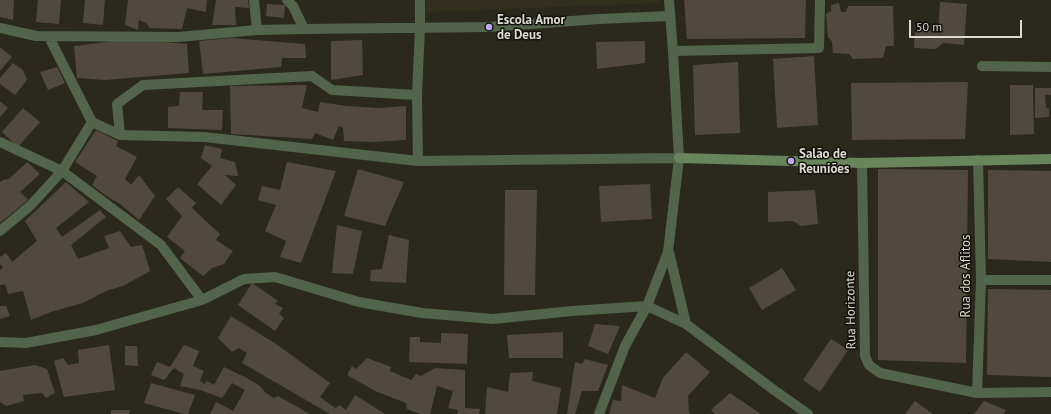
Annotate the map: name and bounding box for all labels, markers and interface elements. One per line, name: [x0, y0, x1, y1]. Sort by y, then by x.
place label: Escola Amor de Deus: [497, 12, 565, 43]
scale bar: [911, 12, 1024, 38]
text: 50 m: [916, 19, 942, 34]
marker: Escola Amor de Deus: [484, 22, 494, 32]
place label: Salão de Reuniões: [799, 146, 849, 177]
marker: Salão de Reuniões: [786, 156, 796, 166]
street label: Rua dos Aflitos: [958, 235, 974, 317]
street label: Rua Horizonte: [843, 271, 859, 349]

